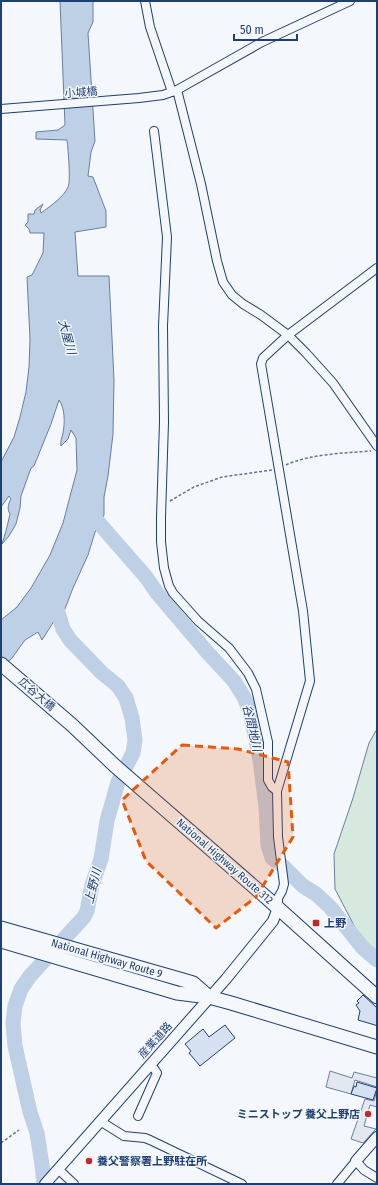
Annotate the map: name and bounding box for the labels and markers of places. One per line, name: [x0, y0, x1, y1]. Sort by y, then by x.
place label: 上野: [324, 917, 347, 930]
marker: 上野: [311, 918, 321, 928]
place label: ミニストップ 養父上野店: [237, 1108, 360, 1121]
marker: ミニストップ 養父上野店: [363, 1109, 373, 1119]
place label: 養父警察署上野駐在所: [97, 1155, 207, 1168]
marker: 養父警察署上野駐在所: [84, 1156, 94, 1166]

